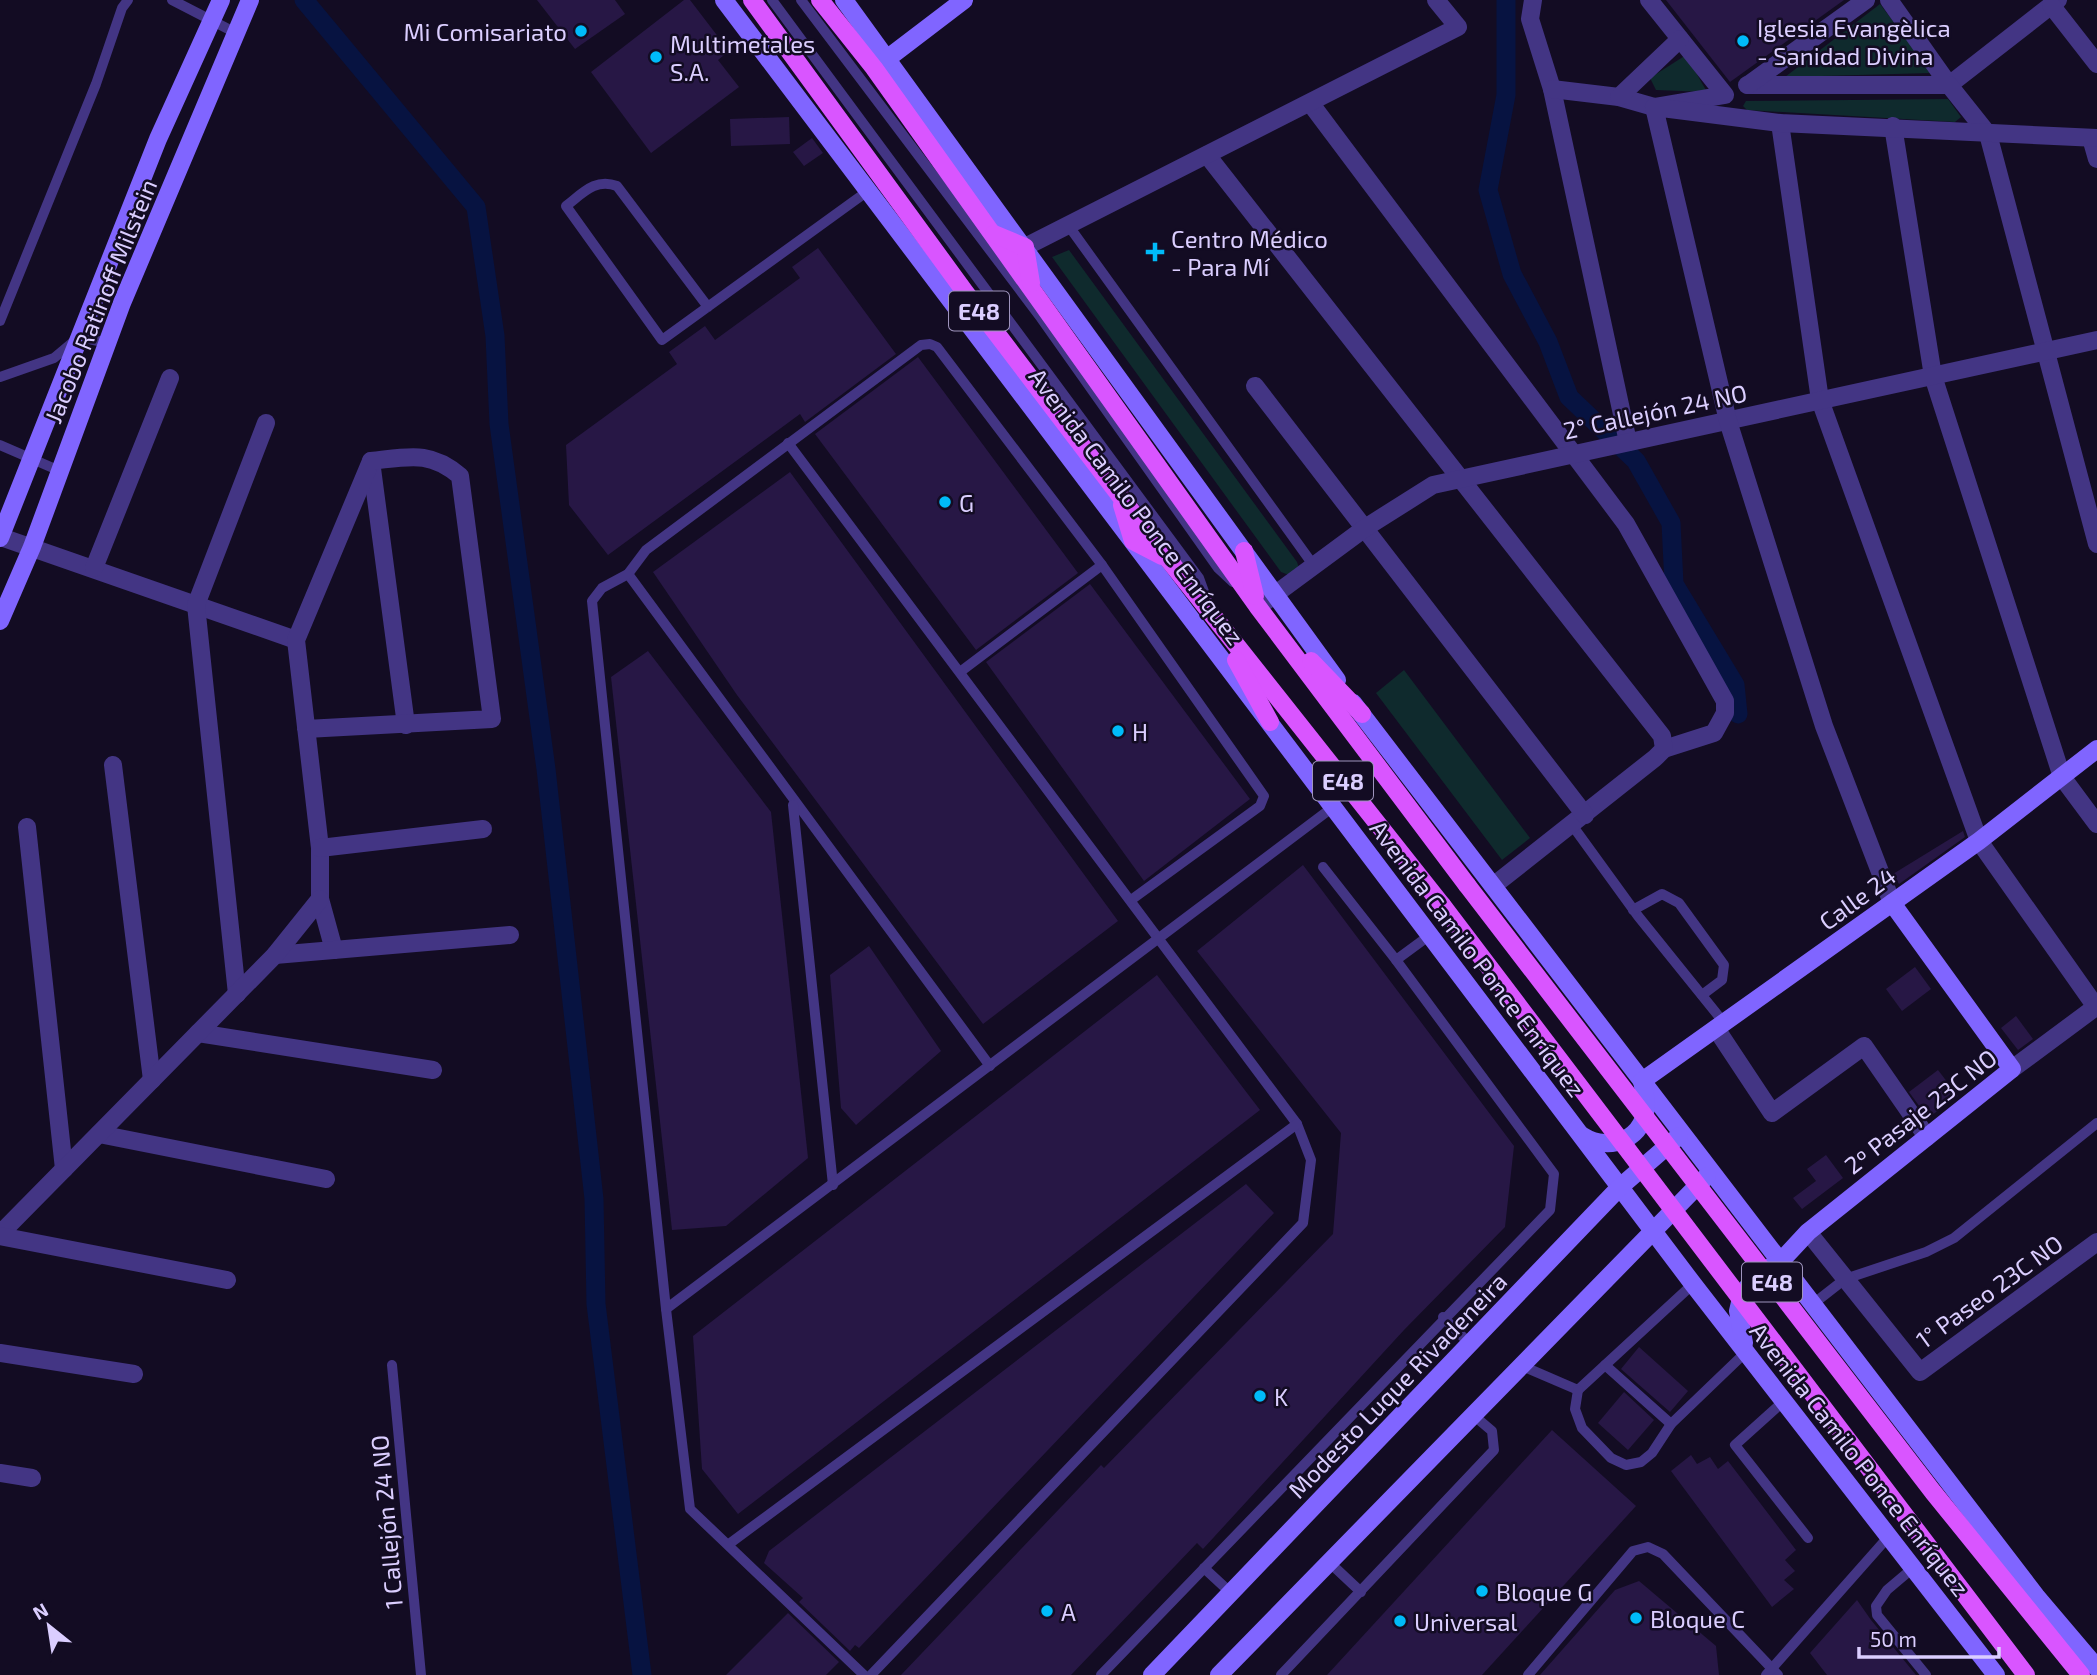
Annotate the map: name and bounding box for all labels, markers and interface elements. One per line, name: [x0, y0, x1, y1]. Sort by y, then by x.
place label: Iglesia Evangèlica - Sanidad Divina: [1757, 13, 1951, 70]
place label: Mi Comisariato: [403, 17, 567, 46]
marker: Mi Comisariato: [573, 23, 589, 39]
place label: Multimetales S.A.: [670, 29, 815, 86]
marker: Iglesia Evangèlica - Sanidad Divina: [1735, 33, 1751, 49]
marker: Multimetales S.A.: [648, 49, 664, 65]
street label: Jacobo Ratinoff Milstein: [38, 175, 162, 427]
place label: Centro Médico - Para Mí: [1171, 224, 1328, 281]
marker: Centro Médico - Para Mí: [1145, 242, 1165, 262]
road number: E48: [949, 292, 1009, 330]
street label: Avenida Camilo Ponce Enríquez: [1023, 362, 1251, 650]
street label: 2° Callejón 24 NO: [1561, 377, 1749, 445]
place label: G: [959, 488, 974, 517]
marker: G: [937, 494, 953, 510]
place label: H: [1132, 717, 1148, 746]
marker: H: [1110, 723, 1126, 739]
road number: E48: [1313, 762, 1373, 800]
street label: Avenida Camilo Ponce Enríquez: [1364, 814, 1592, 1102]
street label: Calle 24: [1813, 861, 1901, 935]
street label: 2º Pasaje 23C NO: [1838, 1043, 2002, 1179]
street label: 1° Paseo 23C NO: [1910, 1228, 2068, 1354]
road number: E48: [1742, 1262, 1802, 1302]
street label: Modesto Luque Rivadeneira: [1282, 1266, 1512, 1504]
street label: Avenida Camilo Ponce Enríquez: [1744, 1317, 1976, 1601]
place label: K: [1274, 1382, 1288, 1411]
marker: K: [1252, 1388, 1268, 1404]
street label: 1 Callejón 24 NO: [364, 1434, 408, 1610]
place label: Bloque G: [1496, 1577, 1592, 1606]
marker: Bloque G: [1474, 1583, 1490, 1599]
north arrow: [14, 1591, 84, 1661]
text: N: [29, 1597, 52, 1624]
place label: A: [1061, 1597, 1076, 1626]
marker: A: [1039, 1603, 1055, 1619]
place label: Bloque C: [1650, 1604, 1745, 1633]
place label: Universal: [1414, 1607, 1517, 1636]
marker: Bloque C: [1628, 1610, 1644, 1626]
marker: Universal: [1392, 1613, 1408, 1629]
scale bar: [1859, 1616, 1999, 1660]
text: 50 m: [1870, 1626, 1917, 1651]

